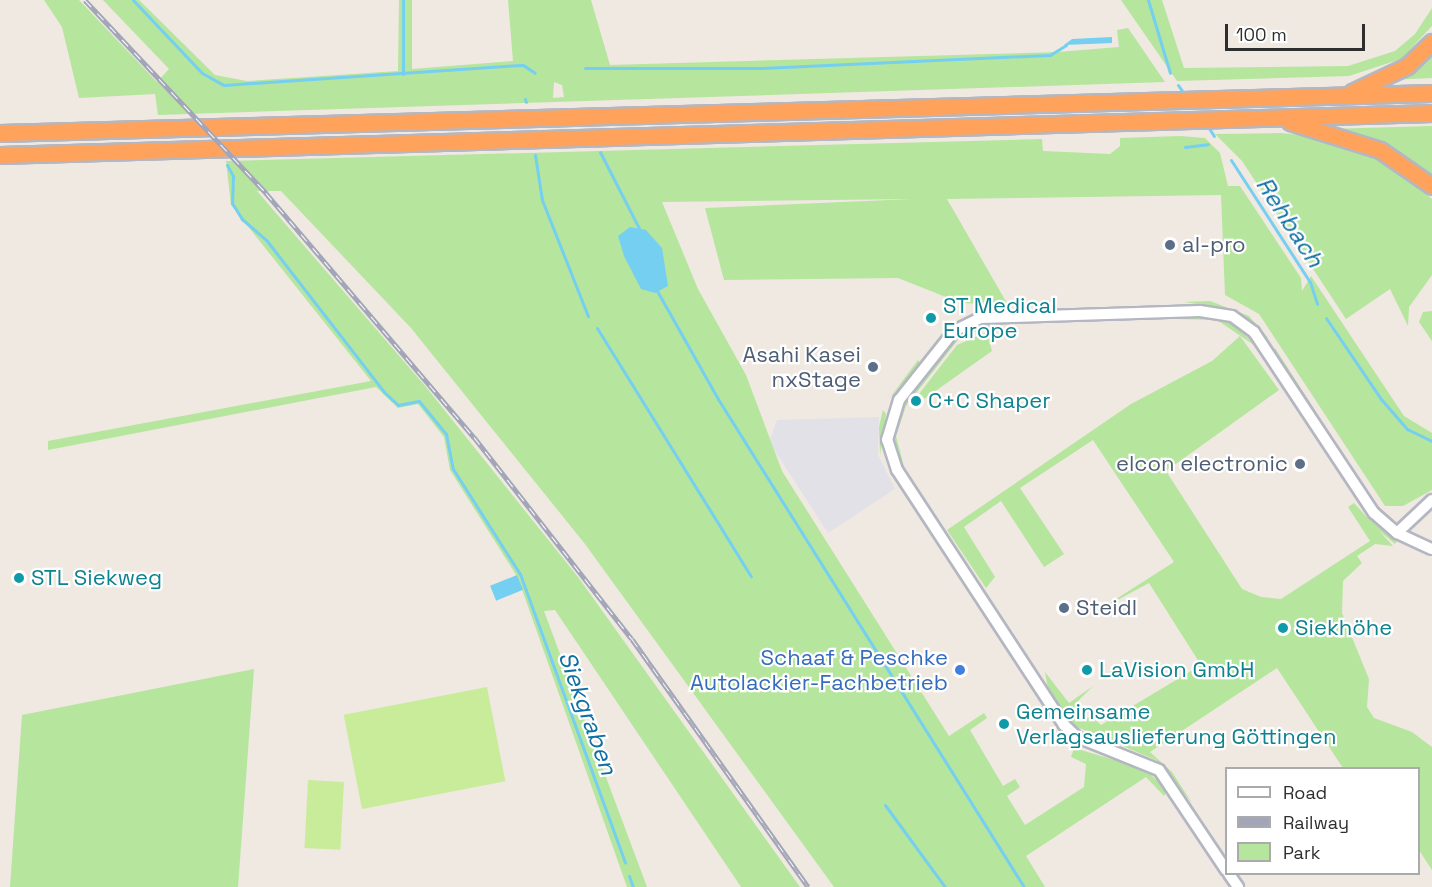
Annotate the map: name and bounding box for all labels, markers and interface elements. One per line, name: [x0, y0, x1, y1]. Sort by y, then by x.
scale bar: [1228, 12, 1368, 50]
text: 100 m: [1236, 23, 1287, 46]
water label: Rehbach: [1250, 171, 1330, 273]
place label: al-pro: [1182, 232, 1246, 258]
marker: al-pro: [1163, 238, 1177, 252]
place label: ST Medical Europe: [943, 292, 1057, 344]
marker: ST Medical Europe: [924, 311, 938, 325]
place label: Asahi Kasei nxStage: [742, 341, 861, 392]
marker: Asahi Kasei nxStage: [866, 360, 880, 374]
place label: C+C Shaper: [928, 388, 1051, 414]
marker: C+C Shaper: [909, 394, 923, 408]
place label: elcon electronic: [1116, 451, 1288, 477]
marker: elcon electronic: [1293, 457, 1307, 471]
place label: STL Siekweg: [31, 565, 163, 591]
marker: STL Siekweg: [12, 571, 26, 585]
place label: Steidl: [1076, 595, 1137, 621]
marker: Steidl: [1057, 601, 1071, 615]
place label: Siekhöhe: [1295, 615, 1392, 641]
marker: Siekhöhe: [1276, 621, 1290, 635]
place label: Schaaf & Peschke Autolackier-Fachbetrieb: [690, 644, 948, 696]
water label: Siekgraben: [552, 647, 624, 779]
place label: LaVision GmbH: [1099, 657, 1254, 683]
marker: Schaaf & Peschke Autolackier-Fachbetrieb: [953, 663, 967, 677]
marker: LaVision GmbH: [1080, 663, 1094, 677]
place label: Gemeinsame Verlagsauslieferung Göttingen: [1016, 698, 1336, 750]
marker: Gemeinsame Verlagsauslieferung Göttingen: [997, 717, 1011, 731]
legend: [1225, 767, 1420, 875]
text: Road: [1283, 781, 1327, 804]
text: Railway: [1283, 811, 1349, 834]
text: Park: [1283, 841, 1320, 864]

